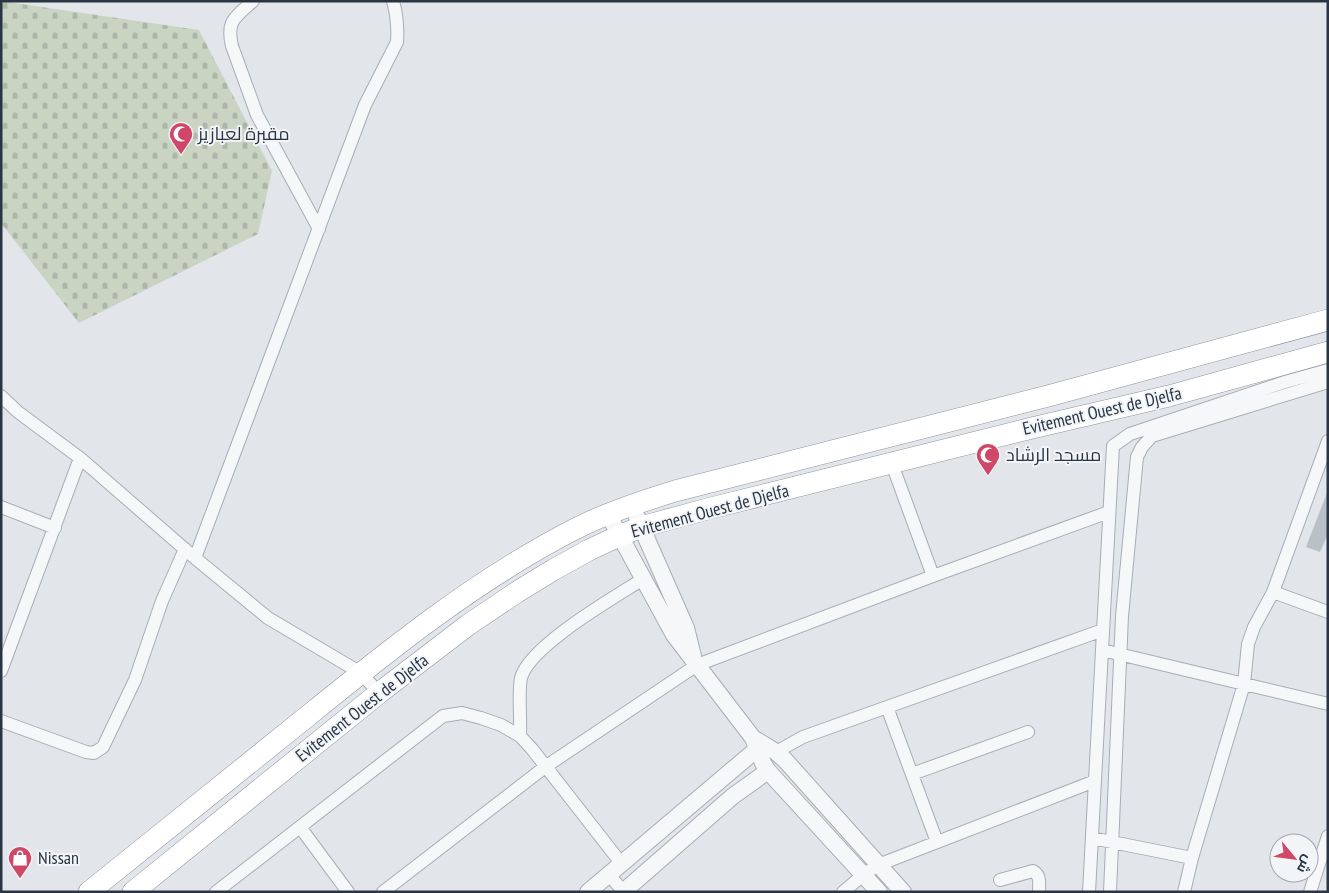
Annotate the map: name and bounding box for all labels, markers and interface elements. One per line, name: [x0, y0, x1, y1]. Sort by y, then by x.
mosque icon: مقبرة لعبازيز: [168, 121, 194, 155]
place label: مقبرة لعبازيز: [197, 122, 289, 145]
street label: Evitement Ouest de Djelfa: [1020, 381, 1184, 440]
mosque icon: مسجد الرشاد: [975, 442, 1001, 476]
place label: مسجد الرشاد: [1006, 443, 1101, 466]
street label: Evitement Ouest de Djelfa: [628, 478, 791, 543]
street label: Evitement Ouest de Djelfa: [291, 649, 433, 767]
north arrow: [1269, 833, 1319, 883]
shop icon: Nissan: [7, 845, 33, 879]
place label: Nissan: [38, 846, 79, 869]
text: ش: [1293, 852, 1318, 877]

